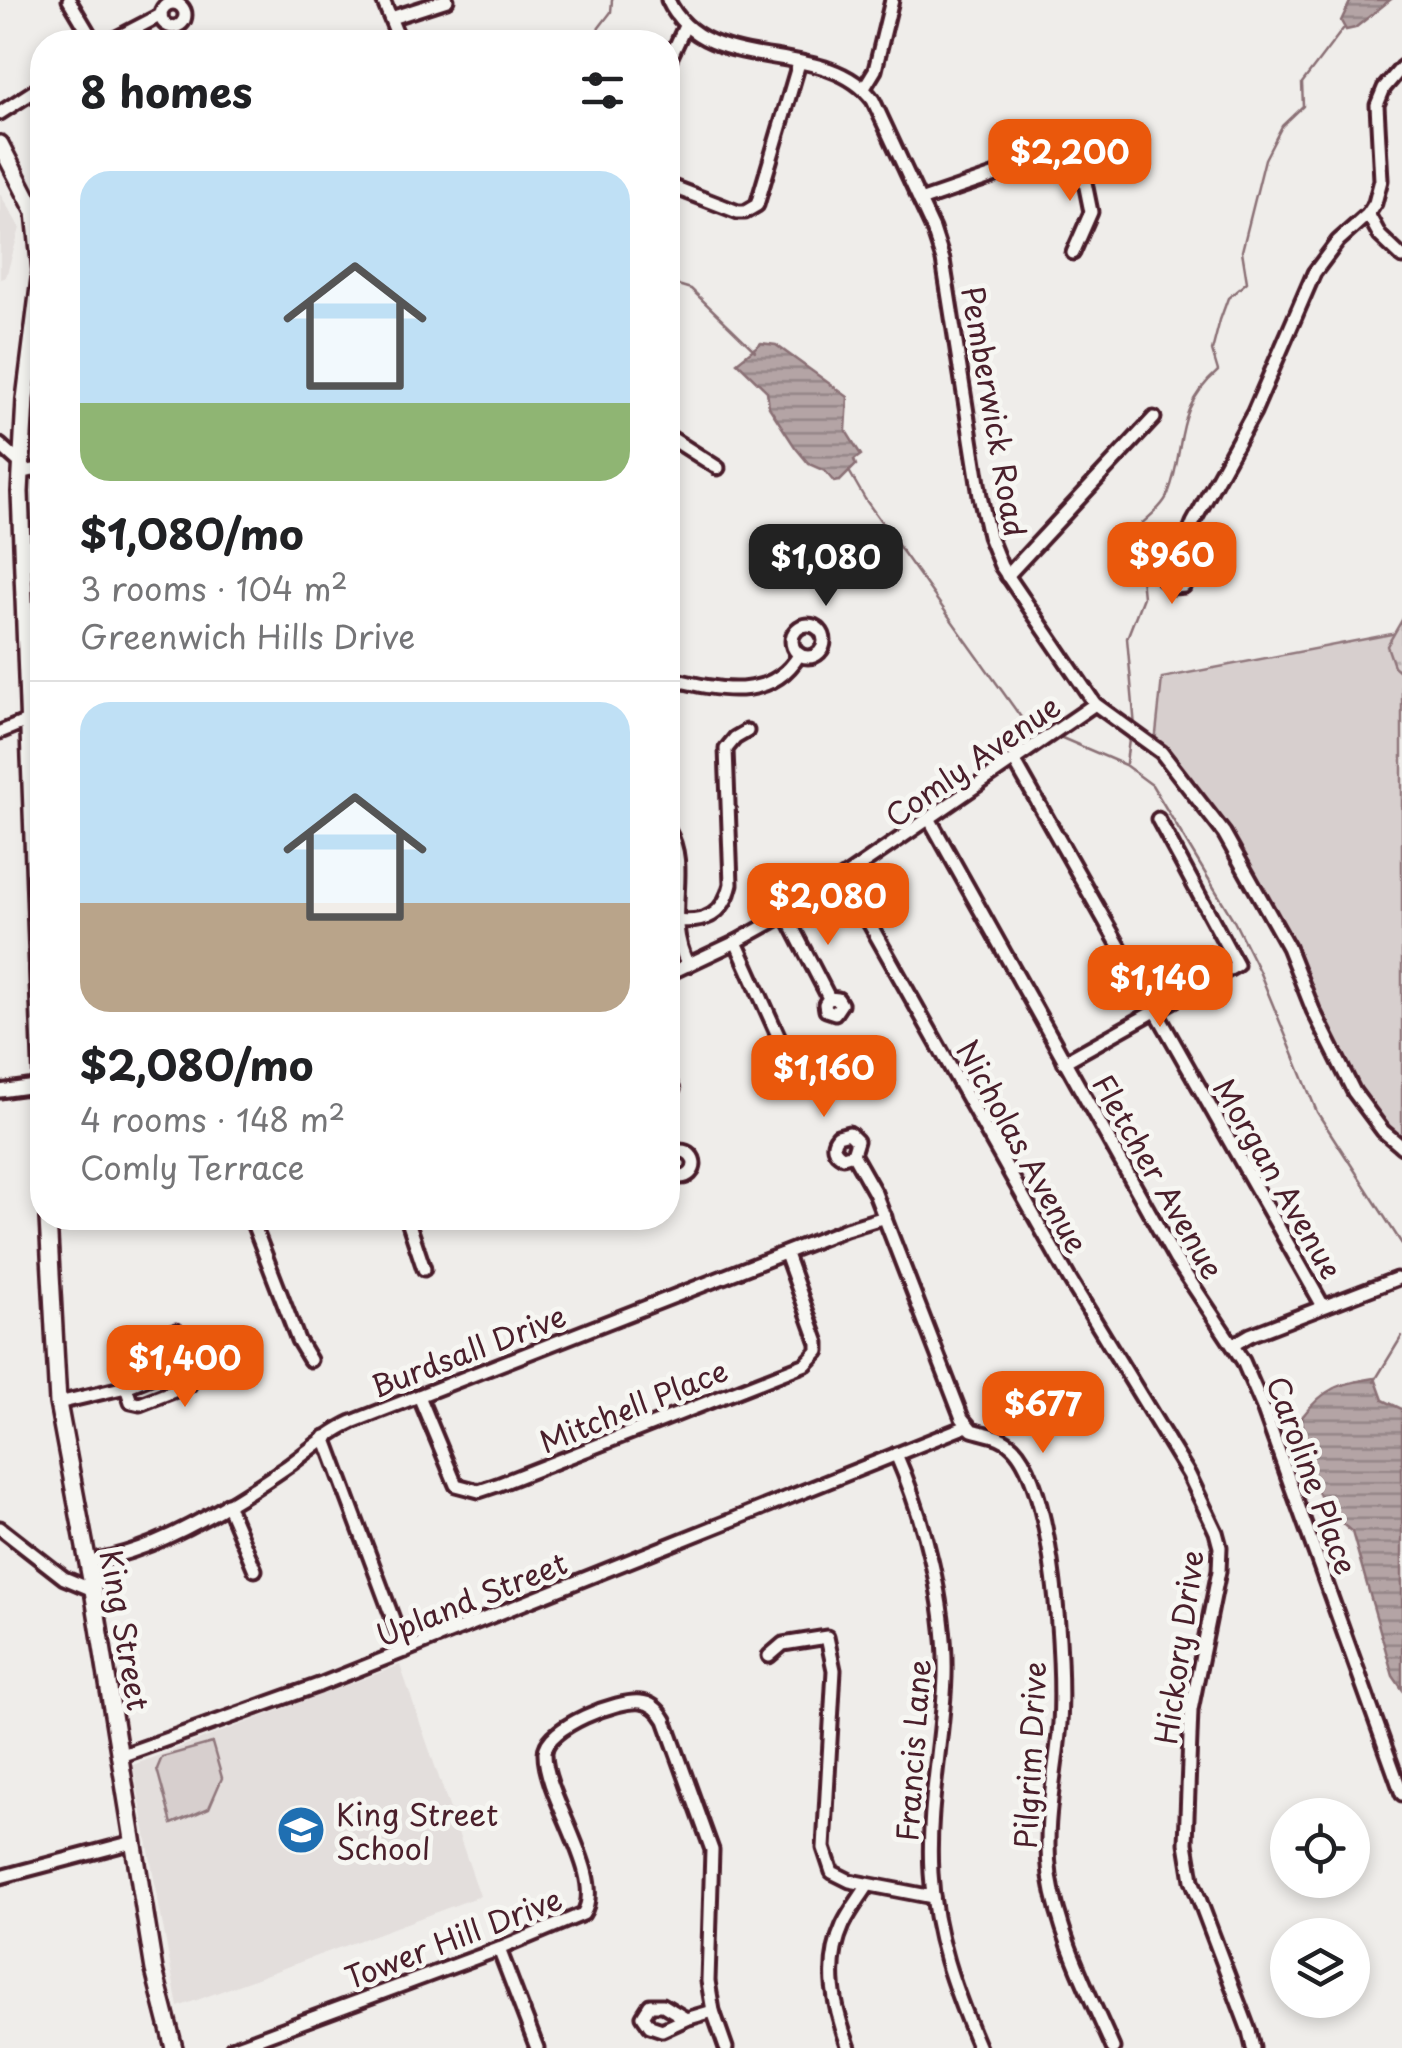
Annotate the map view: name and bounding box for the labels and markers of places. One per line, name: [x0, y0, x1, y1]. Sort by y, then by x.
pin: $2,200: [989, 119, 1151, 204]
pin: $960: [1113, 522, 1231, 607]
pin: $1,080: [745, 524, 907, 609]
pin: $2,080: [747, 863, 909, 948]
pin: $1,140: [1079, 945, 1241, 1030]
pin: $1,160: [743, 1035, 905, 1120]
pin: $1,400: [104, 1325, 266, 1410]
pin: $677: [984, 1371, 1102, 1456]
place label: King Street School: [336, 1791, 498, 1870]
school or university icon: King Street School: [275, 1804, 327, 1856]

